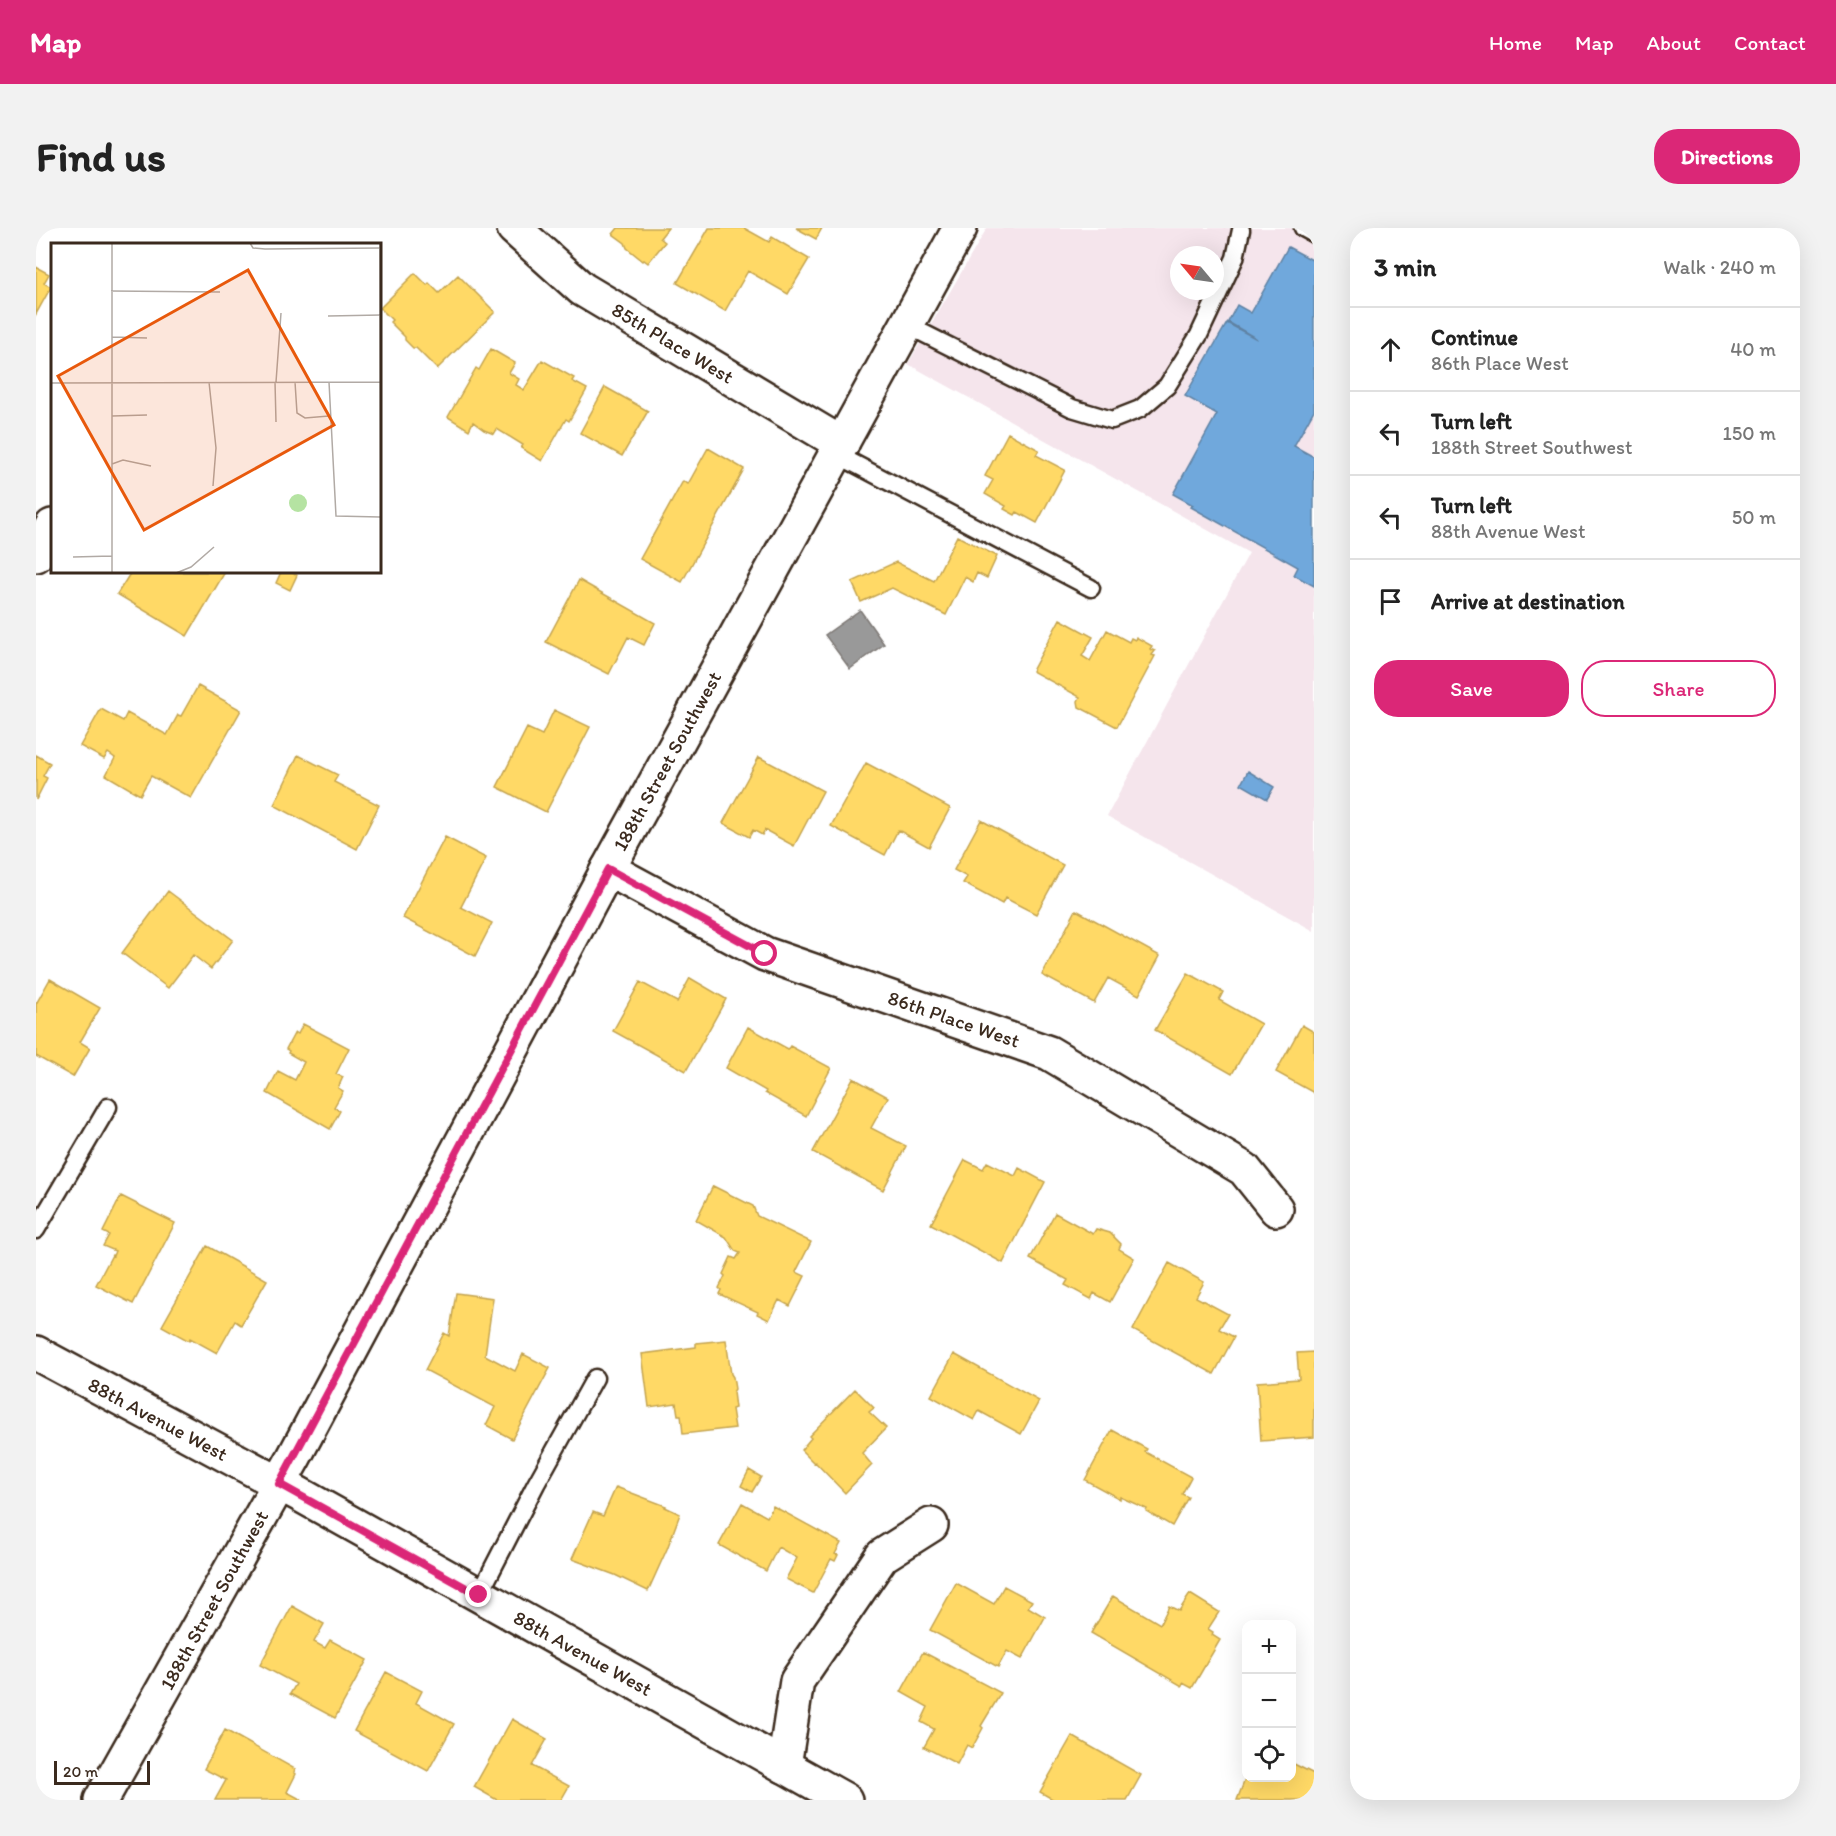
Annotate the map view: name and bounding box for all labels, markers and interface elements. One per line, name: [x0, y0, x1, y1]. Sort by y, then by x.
text: Map: [30, 25, 81, 59]
text: Home: [1489, 30, 1542, 55]
text: Map: [1575, 30, 1614, 55]
text: About: [1647, 30, 1701, 55]
text: Contact: [1734, 30, 1806, 55]
button: Directions: [1654, 129, 1800, 184]
text: Find us: [36, 131, 166, 182]
inset map: [51, 243, 381, 573]
north arrow: [1170, 246, 1224, 300]
text: 3 min: [1374, 251, 1436, 283]
text: Walk · 240 m: [1663, 255, 1776, 279]
street label: 85th Place West: [608, 297, 738, 389]
text: Continue: [1431, 324, 1518, 351]
icon: ahead: [1374, 333, 1407, 366]
text: 40 m: [1730, 337, 1776, 361]
text: 86th Place West: [1431, 351, 1569, 375]
text: Turn left: [1431, 408, 1512, 435]
icon: left: [1374, 417, 1407, 450]
text: 150 m: [1723, 421, 1776, 445]
text: 188th Street Southwest: [1431, 435, 1633, 459]
text: Turn left: [1431, 492, 1512, 519]
icon: left: [1374, 501, 1407, 534]
text: 50 m: [1732, 505, 1776, 529]
text: 88th Avenue West: [1431, 519, 1586, 543]
icon: arrive: [1374, 585, 1407, 618]
text: Arrive at destination: [1431, 588, 1625, 615]
button: Save: [1374, 660, 1569, 717]
button: Share: [1581, 660, 1776, 717]
street label: 188th Street Southwest: [608, 667, 726, 855]
route start: [751, 940, 777, 966]
street label: 86th Place West: [885, 985, 1023, 1053]
street label: 88th Avenue West: [84, 1372, 232, 1466]
street label: 188th Street Southwest: [155, 1506, 273, 1694]
route end: [465, 1581, 491, 1607]
street label: 88th Avenue West: [510, 1605, 656, 1701]
map controls: [1242, 1620, 1296, 1782]
button: +: [1242, 1620, 1296, 1674]
button: −: [1242, 1674, 1296, 1728]
button: locate: [1242, 1728, 1296, 1782]
scale bar: [54, 1758, 150, 1786]
text: 20 m: [63, 1762, 98, 1781]

